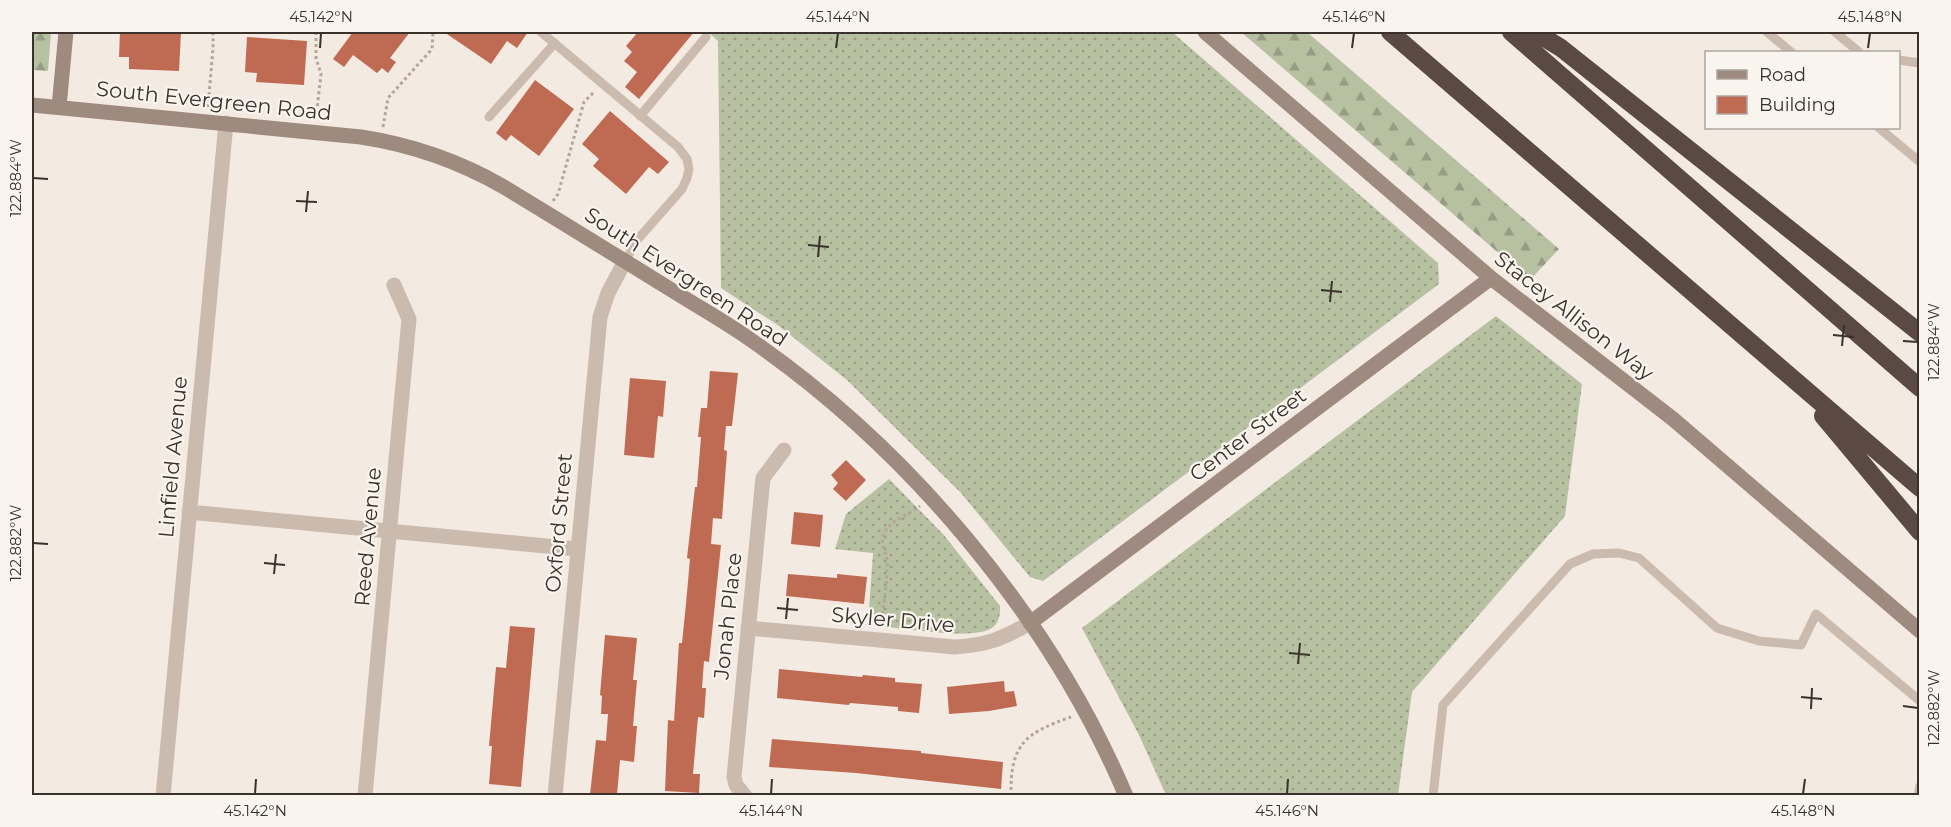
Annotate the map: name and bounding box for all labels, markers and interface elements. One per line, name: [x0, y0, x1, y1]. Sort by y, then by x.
text: 45.142°N: [289, 7, 353, 26]
text: 45.144°N: [806, 7, 870, 26]
text: 45.146°N: [1322, 7, 1386, 26]
text: 45.148°N: [1838, 7, 1902, 26]
legend: [1705, 51, 1900, 129]
text: Road: [1759, 64, 1806, 86]
street label: South Evergreen Road: [95, 76, 333, 125]
text: Building: [1759, 94, 1836, 116]
text: 122.884°W: [6, 139, 25, 217]
street label: South Evergreen Road: [580, 202, 792, 352]
street label: Stacey Allison Way: [1490, 246, 1659, 386]
text: 122.884°W: [1924, 303, 1943, 381]
street label: Linfield Avenue: [153, 375, 192, 539]
street label: Center Street: [1184, 383, 1311, 487]
street label: Oxford Street: [540, 452, 577, 594]
street label: Reed Avenue: [349, 466, 386, 608]
text: 122.882°W: [6, 504, 25, 581]
street label: Jonah Place: [708, 551, 747, 682]
street label: Skyler Drive: [830, 602, 956, 637]
text: 122.882°W: [1924, 669, 1943, 746]
text: 45.142°N: [223, 801, 287, 820]
text: 45.144°N: [739, 801, 803, 820]
text: 45.146°N: [1255, 801, 1319, 820]
text: 45.148°N: [1771, 801, 1835, 820]

